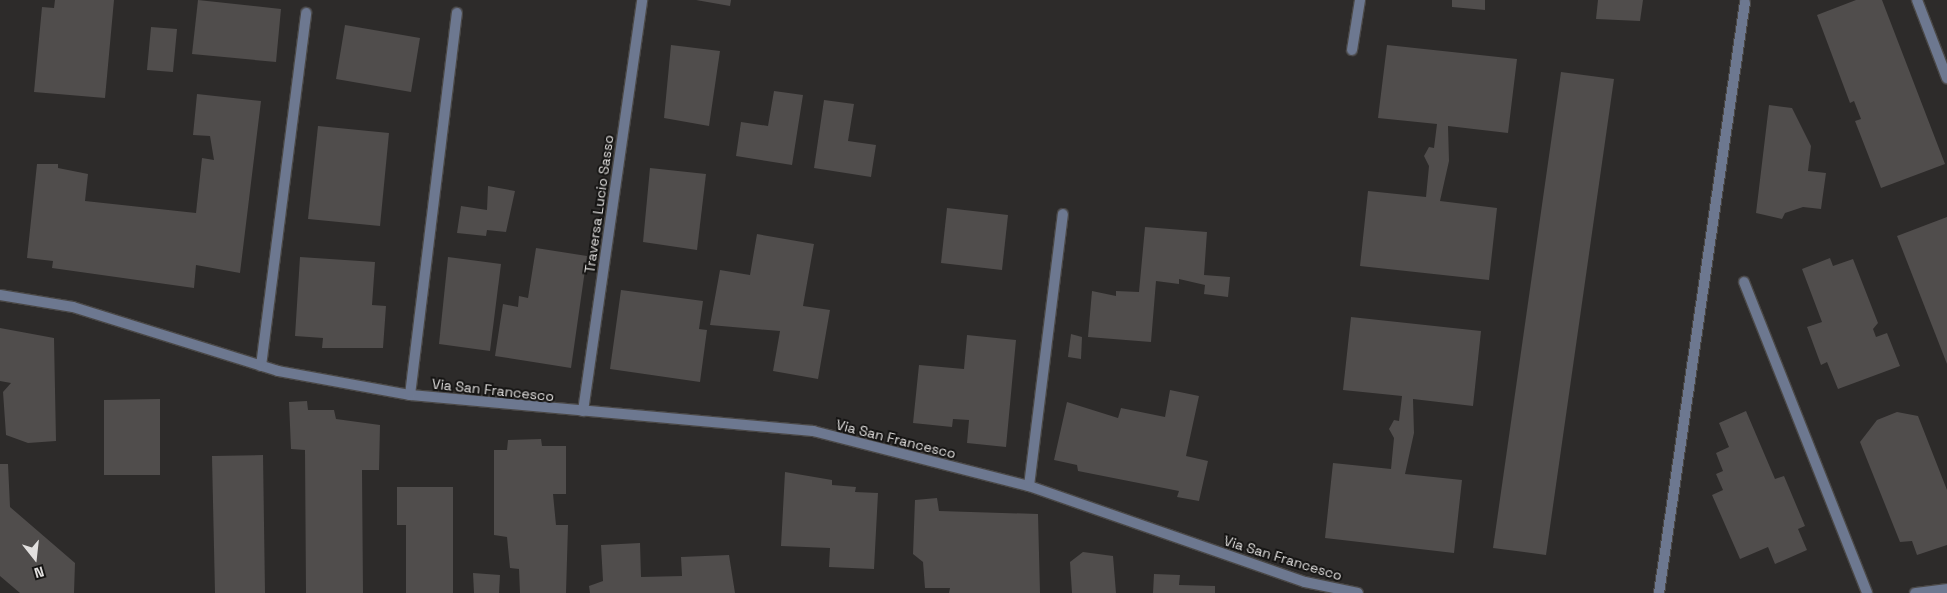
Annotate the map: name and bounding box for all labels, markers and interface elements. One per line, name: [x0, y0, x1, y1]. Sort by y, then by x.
street label: Traversa Lucio Sasso: [581, 134, 617, 274]
street label: Via San Francesco: [431, 375, 555, 405]
street label: Via San Francesco: [834, 416, 958, 462]
street label: Via San Francesco: [1222, 532, 1344, 584]
north arrow: [10, 533, 60, 583]
text: N: [32, 562, 46, 582]

